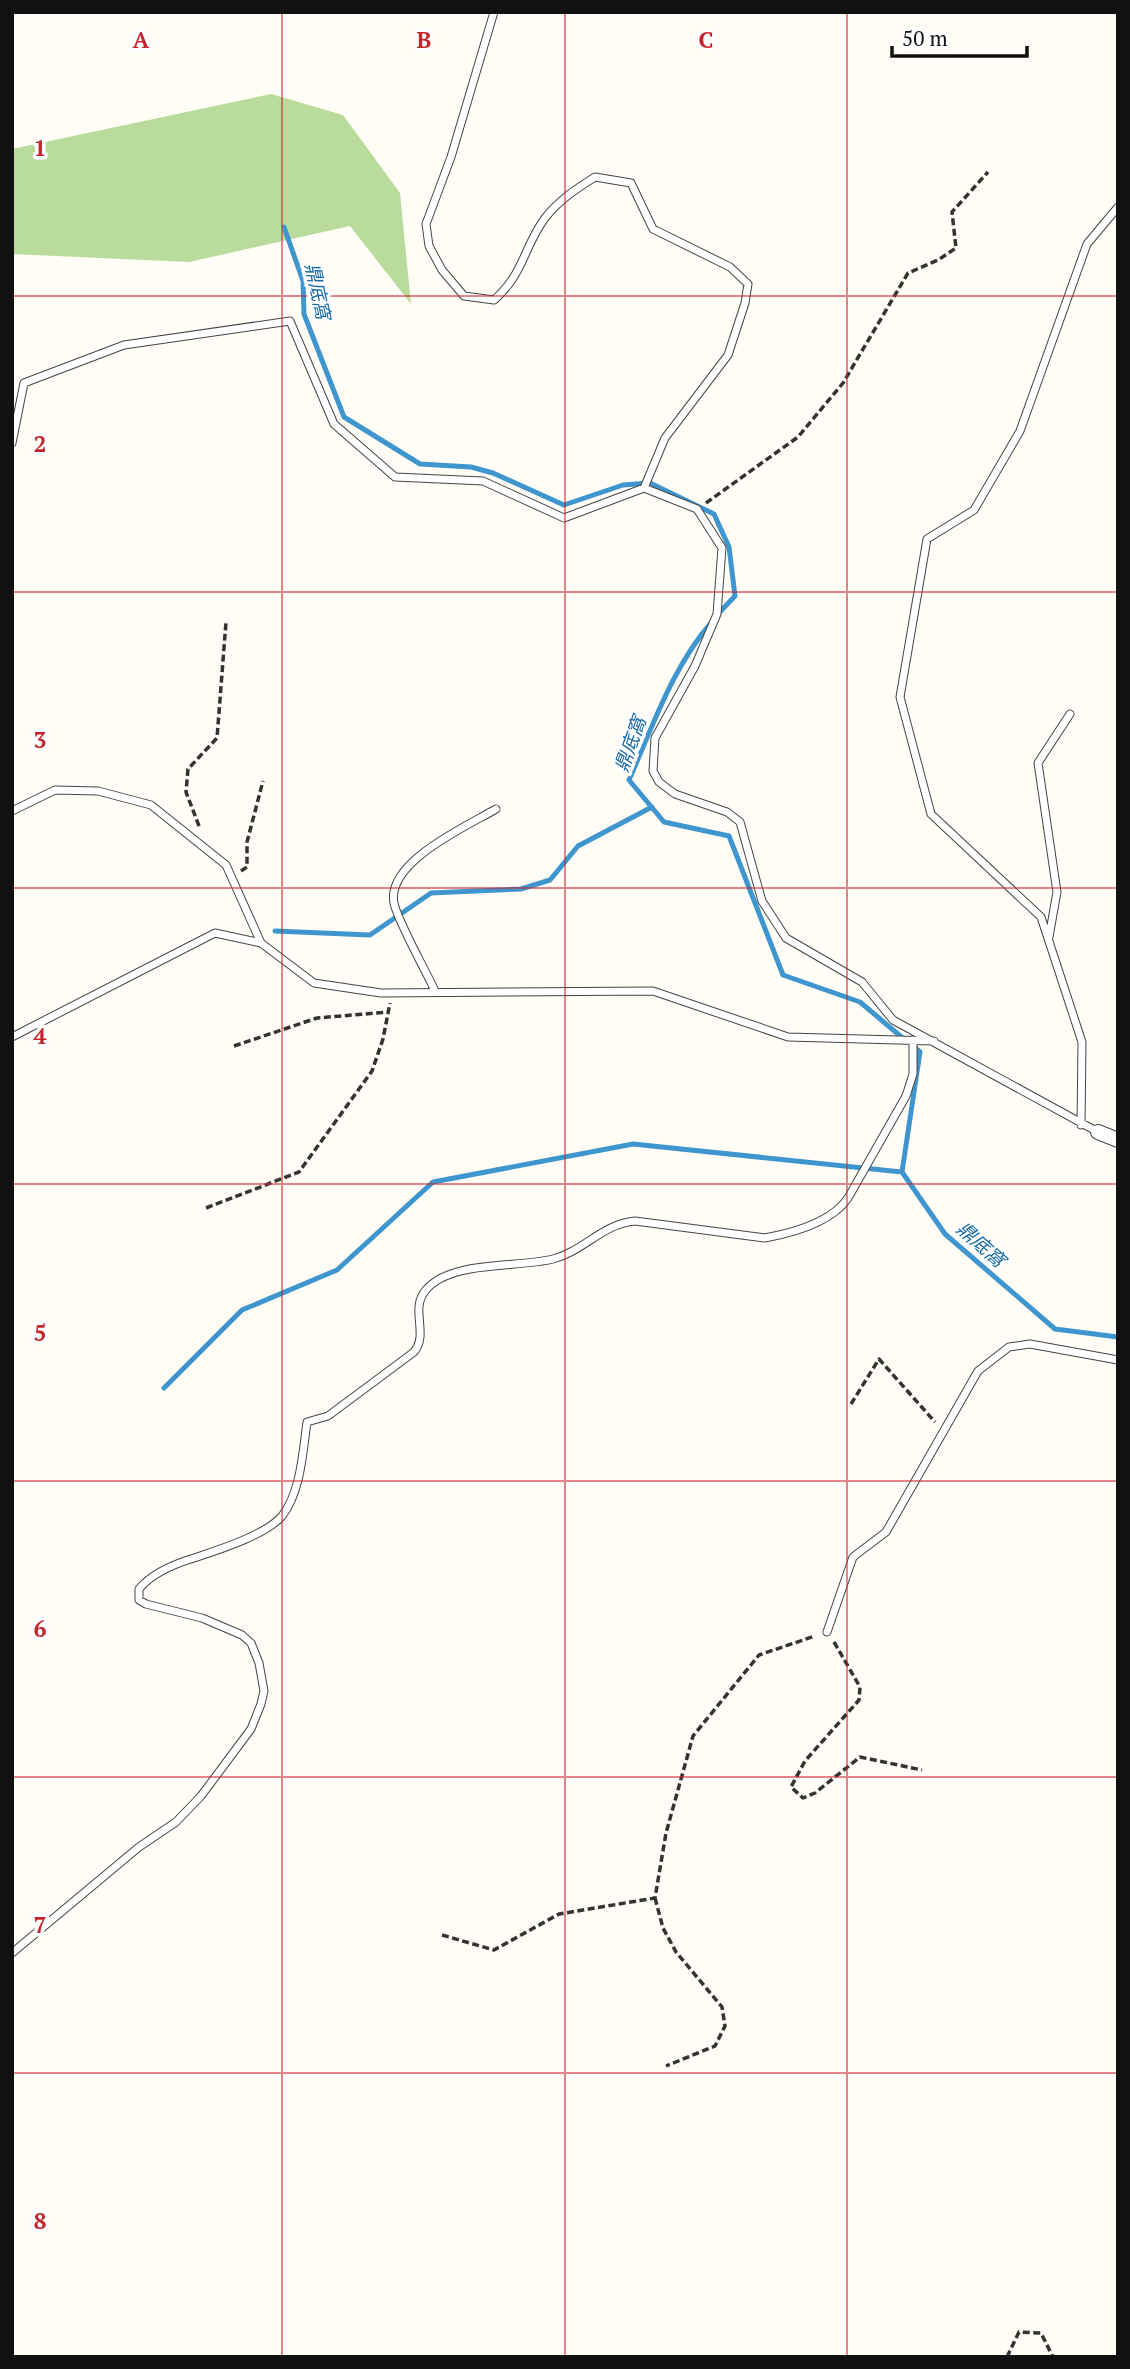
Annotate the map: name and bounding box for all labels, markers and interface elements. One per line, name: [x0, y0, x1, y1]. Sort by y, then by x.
scale bar: [892, 14, 1027, 58]
text: A: [133, 24, 150, 55]
text: B: [417, 24, 432, 55]
text: C: [699, 24, 714, 55]
text: 50 m: [902, 24, 948, 52]
text: 1: [34, 132, 47, 163]
water label: 鼎底窩: [300, 260, 337, 324]
text: 2: [34, 428, 47, 459]
water label: 鼎底窩: [608, 710, 652, 775]
text: 3: [34, 724, 47, 755]
text: 4: [34, 1020, 47, 1051]
water label: 鼎底窩: [952, 1215, 1013, 1274]
text: 5: [34, 1317, 47, 1348]
text: 6: [34, 1613, 47, 1644]
text: 7: [34, 1909, 47, 1940]
text: 8: [34, 2205, 47, 2236]

